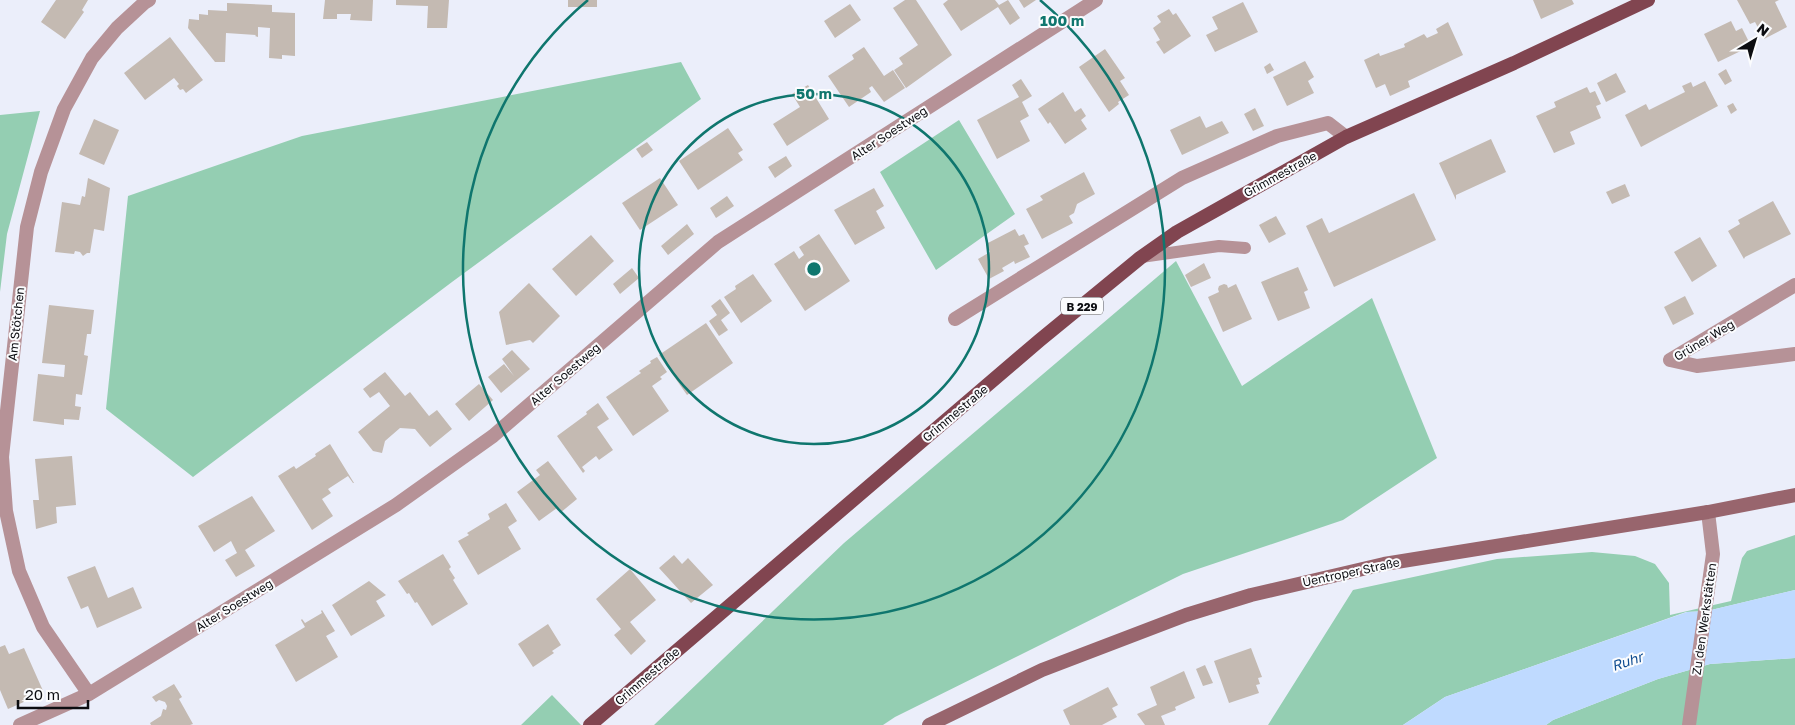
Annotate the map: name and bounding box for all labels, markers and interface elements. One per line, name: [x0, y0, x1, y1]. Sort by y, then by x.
text: 100 m: [1040, 11, 1084, 29]
north arrow: [1730, 15, 1780, 65]
text: N: [1754, 19, 1773, 39]
text: 50 m: [796, 84, 832, 102]
street label: Alter Soestweg: [848, 103, 930, 163]
street label: Grimmestraße: [1241, 148, 1319, 200]
centre of rings: [805, 260, 823, 278]
street label: Am Stötchen: [5, 286, 27, 362]
road number: B 229: [1061, 298, 1103, 314]
street label: Grüner Weg: [1671, 316, 1737, 364]
street label: Alter Soestweg: [527, 340, 603, 408]
street label: Grimmestraße: [919, 381, 991, 445]
street label: Uentroper Straße: [1301, 554, 1401, 590]
street label: Zu den Werkstätten: [1689, 562, 1719, 676]
street label: Alter Soestweg: [193, 575, 275, 635]
street label: Grimmestraße: [612, 644, 683, 708]
water label: Ruhr: [1609, 647, 1647, 674]
scale bar: [18, 678, 88, 710]
text: 20 m: [25, 685, 60, 703]

